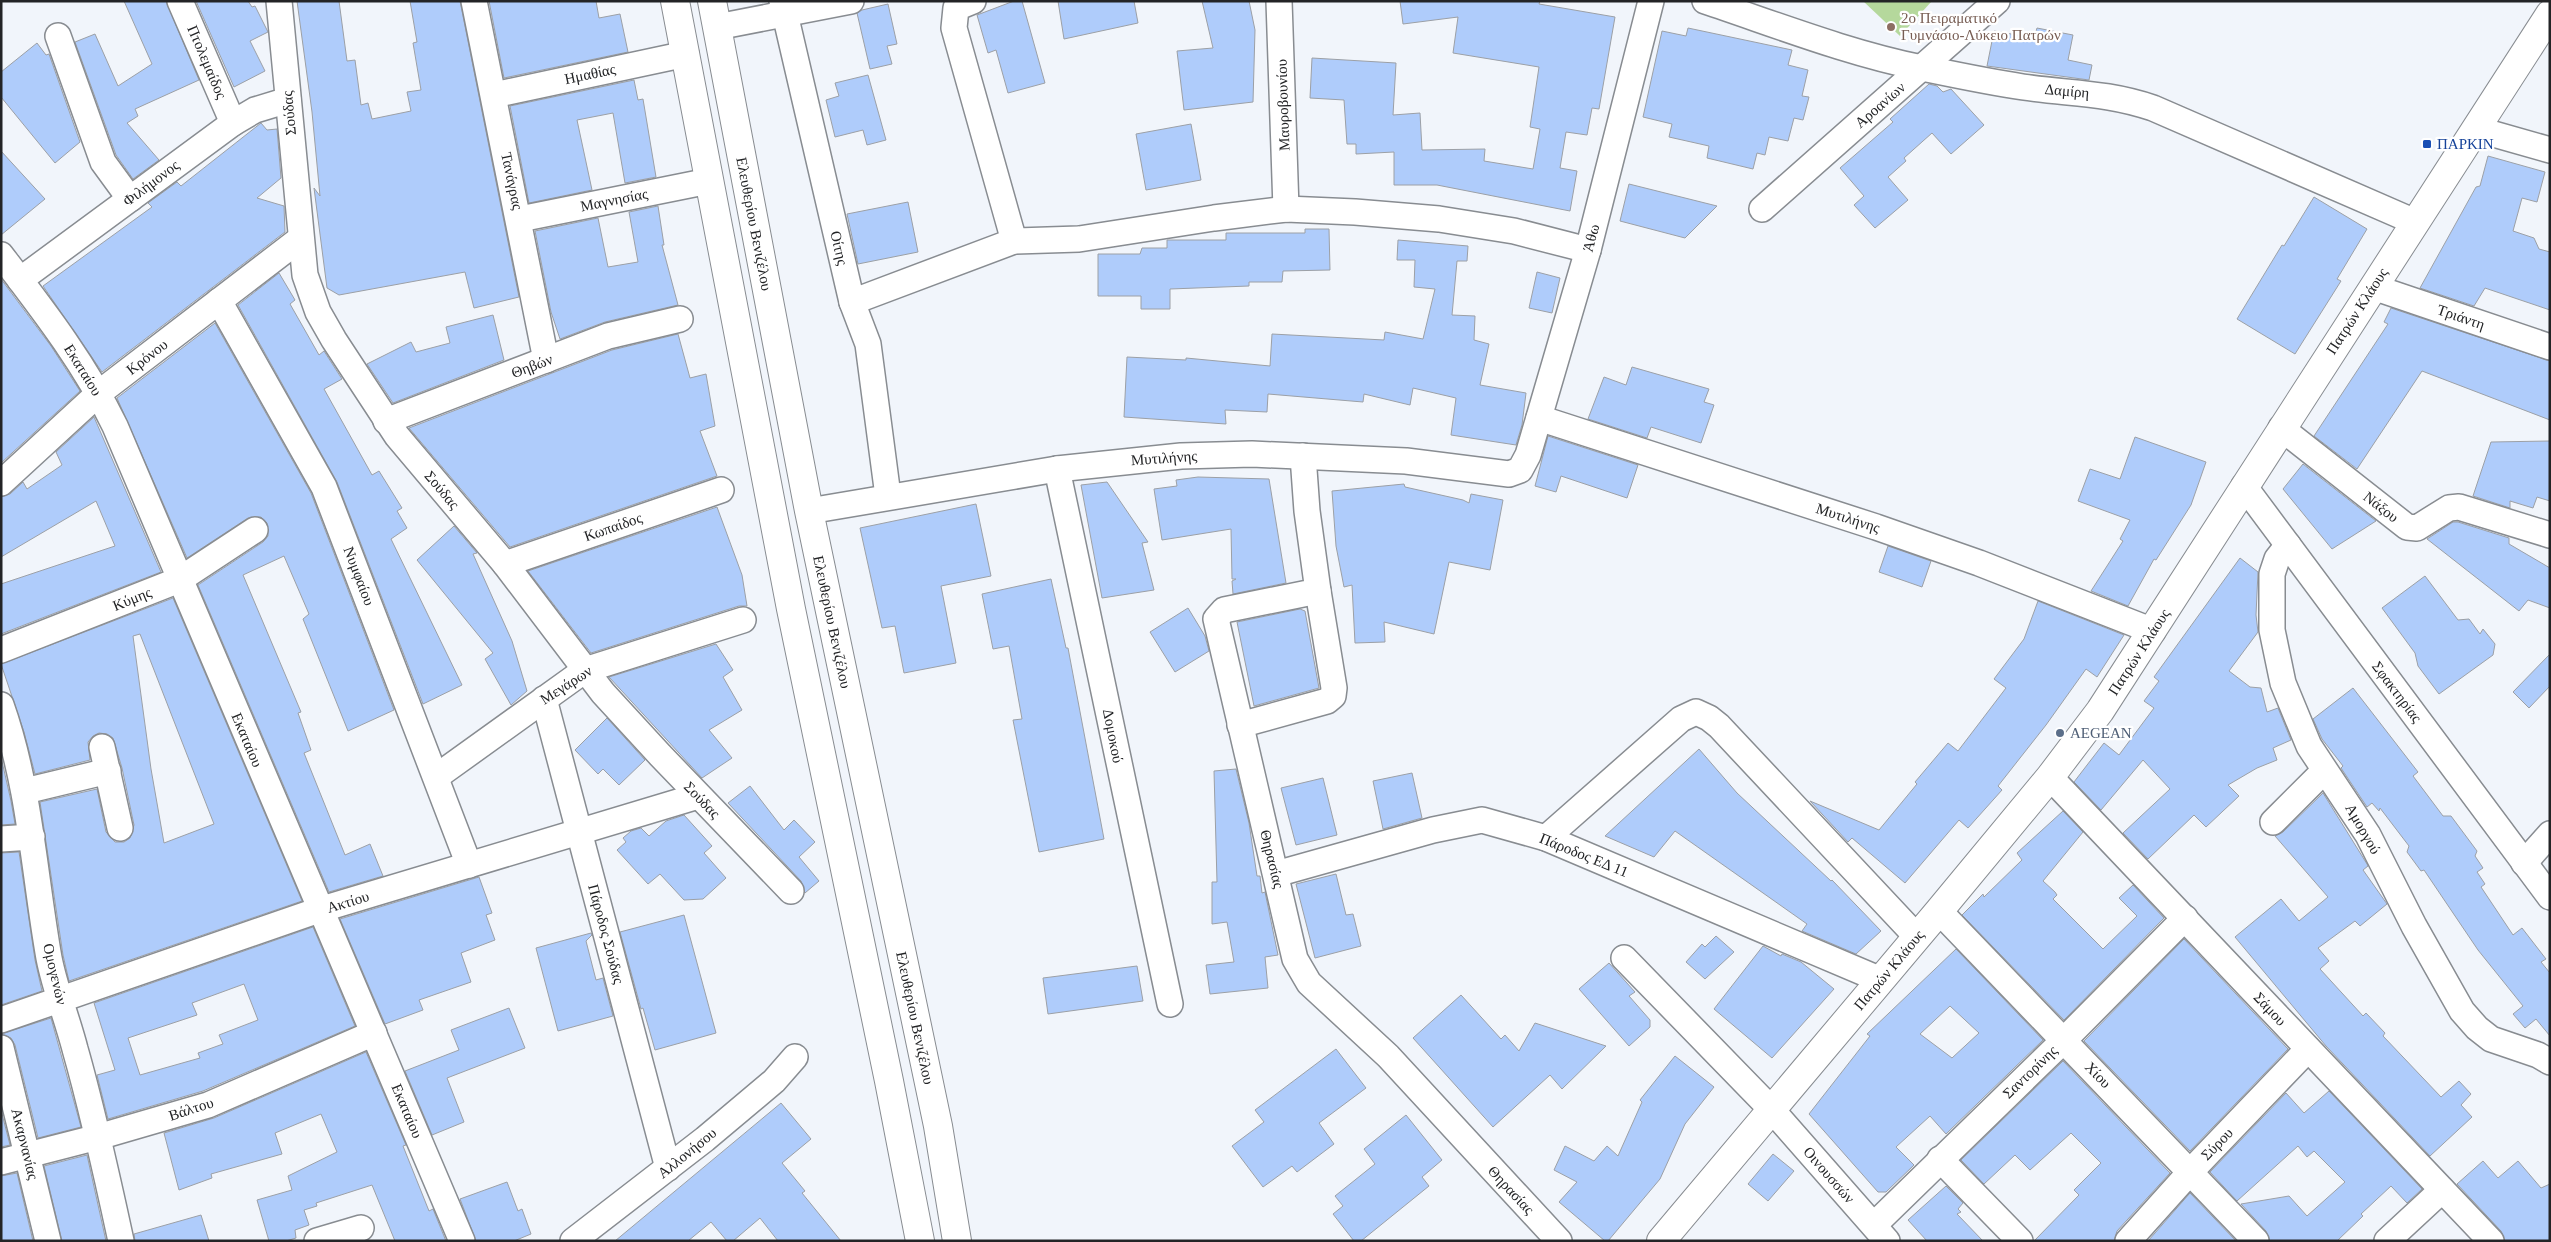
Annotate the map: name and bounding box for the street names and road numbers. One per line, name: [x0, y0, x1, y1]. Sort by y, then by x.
street label: Πτολεμαίδος: [184, 23, 230, 101]
street label: Μαυροβουνίου: [1273, 59, 1293, 151]
street label: Ημαθίας: [563, 61, 617, 87]
street label: Αροανίων: [1852, 79, 1908, 131]
street label: Δαμίρη: [2044, 81, 2090, 101]
street label: Σούδας: [279, 90, 299, 136]
street label: Τανάγρας: [498, 151, 526, 211]
street label: Ελευθερίου Βενιζέλου: [733, 156, 775, 292]
street label: Φιλήμονος: [120, 157, 182, 209]
street label: Μαγνησίας: [579, 186, 649, 214]
street label: Άθω: [1580, 222, 1602, 254]
street label: Οίτης: [827, 229, 851, 267]
street label: Πατρών Κλάους: [2323, 265, 2391, 357]
street label: Τριάντη: [2435, 301, 2487, 333]
street label: Κρόνου: [123, 336, 171, 378]
street label: Εκαταίου: [61, 341, 105, 399]
street label: Θηβών: [509, 351, 555, 381]
street label: Μυτιλήνης: [1130, 448, 1198, 468]
street label: Σούδας: [422, 468, 462, 512]
street label: Νάξου: [2360, 488, 2402, 526]
street label: Μυτιλήνης: [1814, 500, 1882, 536]
street label: Κωπαίδος: [582, 510, 644, 544]
street label: Νυμφαίου: [340, 544, 378, 608]
street label: Ελευθερίου Βενιζέλου: [810, 554, 854, 690]
street label: Κύμης: [110, 584, 154, 614]
street label: Πατρών Κλάους: [2105, 606, 2173, 698]
street label: Σφακτηρίας: [2369, 658, 2425, 726]
street label: Μεγάρων: [537, 662, 595, 708]
street label: Δομοκού: [1100, 708, 1126, 764]
street label: Εκαταίου: [228, 710, 266, 770]
street label: Σούδας: [681, 778, 723, 822]
street label: Αμοργού: [2342, 801, 2384, 857]
street label: Θηρασίας: [1257, 828, 1287, 890]
street label: Πάροδος ΕΔ 11: [1537, 830, 1631, 880]
street label: Πάροδος Σούδας: [585, 882, 627, 986]
street label: Ακτίου: [325, 888, 371, 916]
street label: Πατρών Κλάους: [1851, 927, 1927, 1013]
street label: Ομογενών: [40, 942, 70, 1006]
street label: Ελευθερίου Βενιζέλου: [893, 950, 937, 1086]
street label: Σάμου: [2251, 989, 2289, 1029]
street label: Σαντορίνης: [2000, 1042, 2060, 1102]
street label: Χίου: [2082, 1059, 2114, 1091]
street label: Εκαταίου: [388, 1081, 426, 1141]
street label: Βάλτου: [167, 1094, 215, 1124]
street label: Ακαρνανίας: [8, 1107, 42, 1181]
street label: Αλλονήσου: [655, 1125, 719, 1181]
street label: Σύρου: [2198, 1125, 2236, 1163]
street label: Οινουσσών: [1800, 1144, 1858, 1207]
street label: Θηρασίας: [1485, 1163, 1537, 1217]

